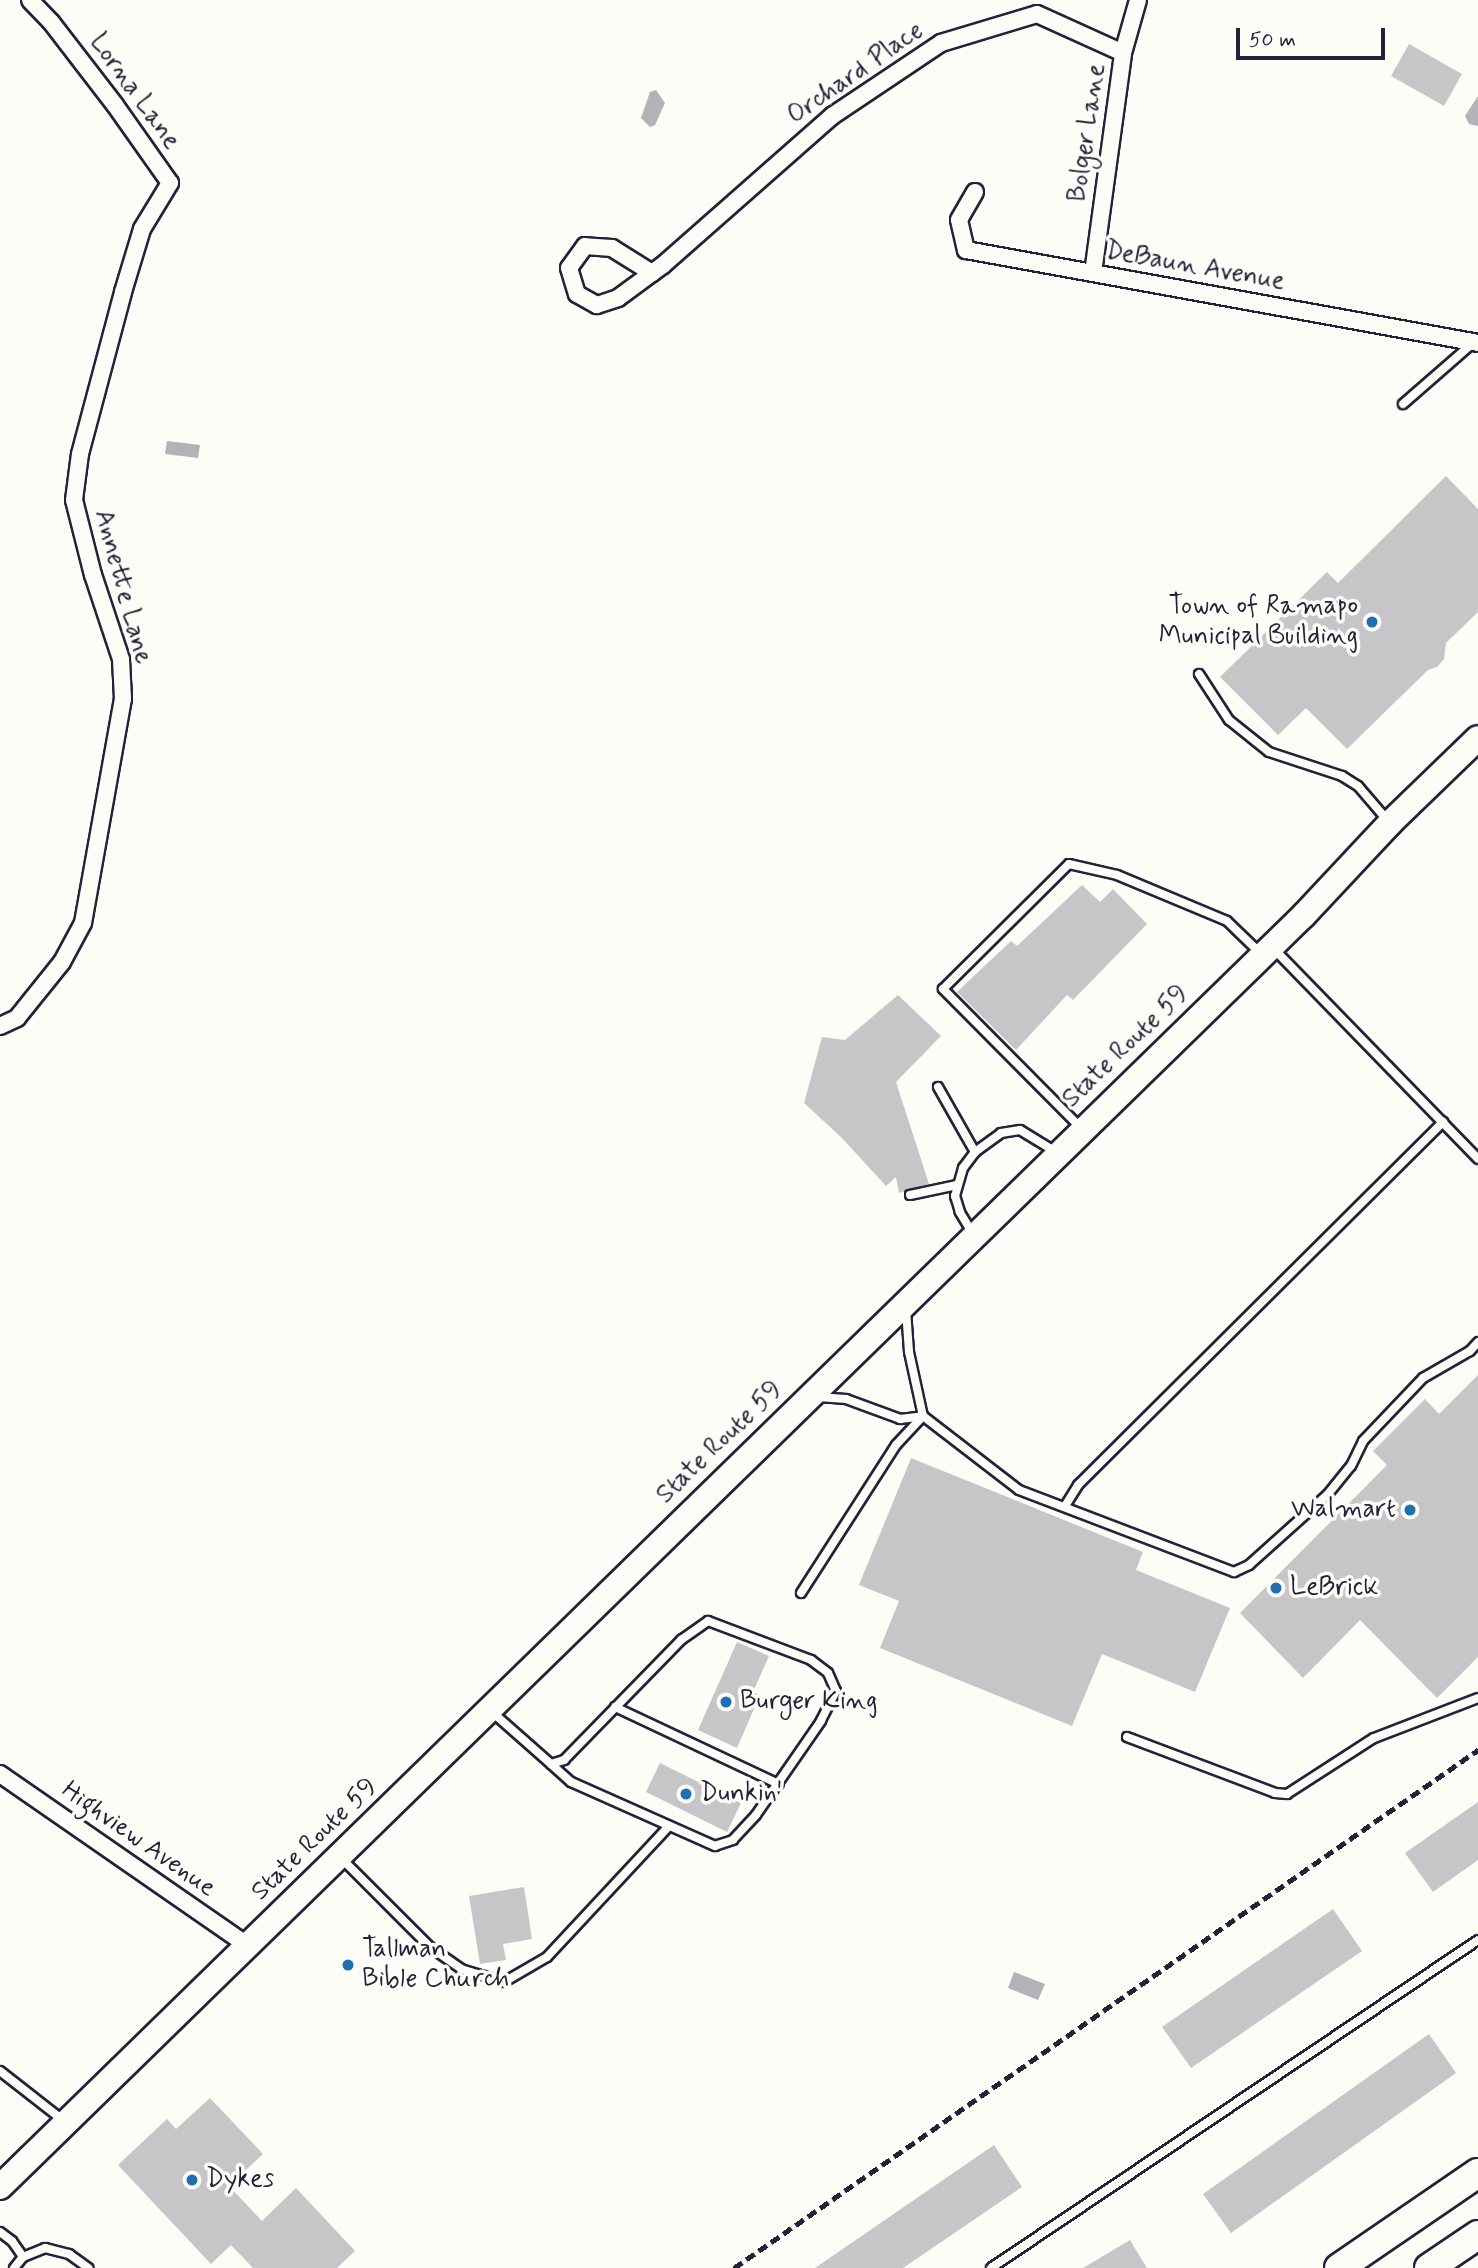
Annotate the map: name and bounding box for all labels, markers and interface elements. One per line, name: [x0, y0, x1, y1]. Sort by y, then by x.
scale bar: [1240, 14, 1389, 58]
street label: Orchard Place: [783, 17, 929, 131]
text: 50 m: [1249, 26, 1296, 54]
street label: Lorna Lane: [83, 29, 185, 155]
street label: Bolger Lane: [1063, 65, 1113, 201]
street label: DeBaun Avenue: [1103, 236, 1287, 298]
street label: Annette Lane: [86, 506, 158, 668]
place label: Town of Ramapo Municipal Building: [1163, 591, 1358, 652]
marker: Town of Ramapo Municipal Building: [1364, 614, 1380, 630]
street label: State Route 59: [1057, 980, 1195, 1114]
street label: State Route 59: [651, 1376, 789, 1510]
place label: Walmart: [1291, 1494, 1396, 1526]
marker: Walmart: [1402, 1502, 1418, 1518]
place label: LeBrick: [1290, 1572, 1378, 1604]
marker: LeBrick: [1268, 1580, 1284, 1596]
place label: Burger King: [740, 1686, 874, 1718]
marker: Burger King: [718, 1694, 734, 1710]
street label: State Route 59: [246, 1773, 384, 1907]
street label: Highview Avenue: [54, 1775, 222, 1905]
place label: Dunkin': [700, 1778, 783, 1810]
marker: Dunkin': [678, 1786, 694, 1802]
place label: Tallman Bible Church: [362, 1934, 507, 1996]
marker: Tallman Bible Church: [340, 1957, 356, 1973]
place label: Dykes: [206, 2164, 274, 2196]
marker: Dykes: [184, 2172, 200, 2188]

